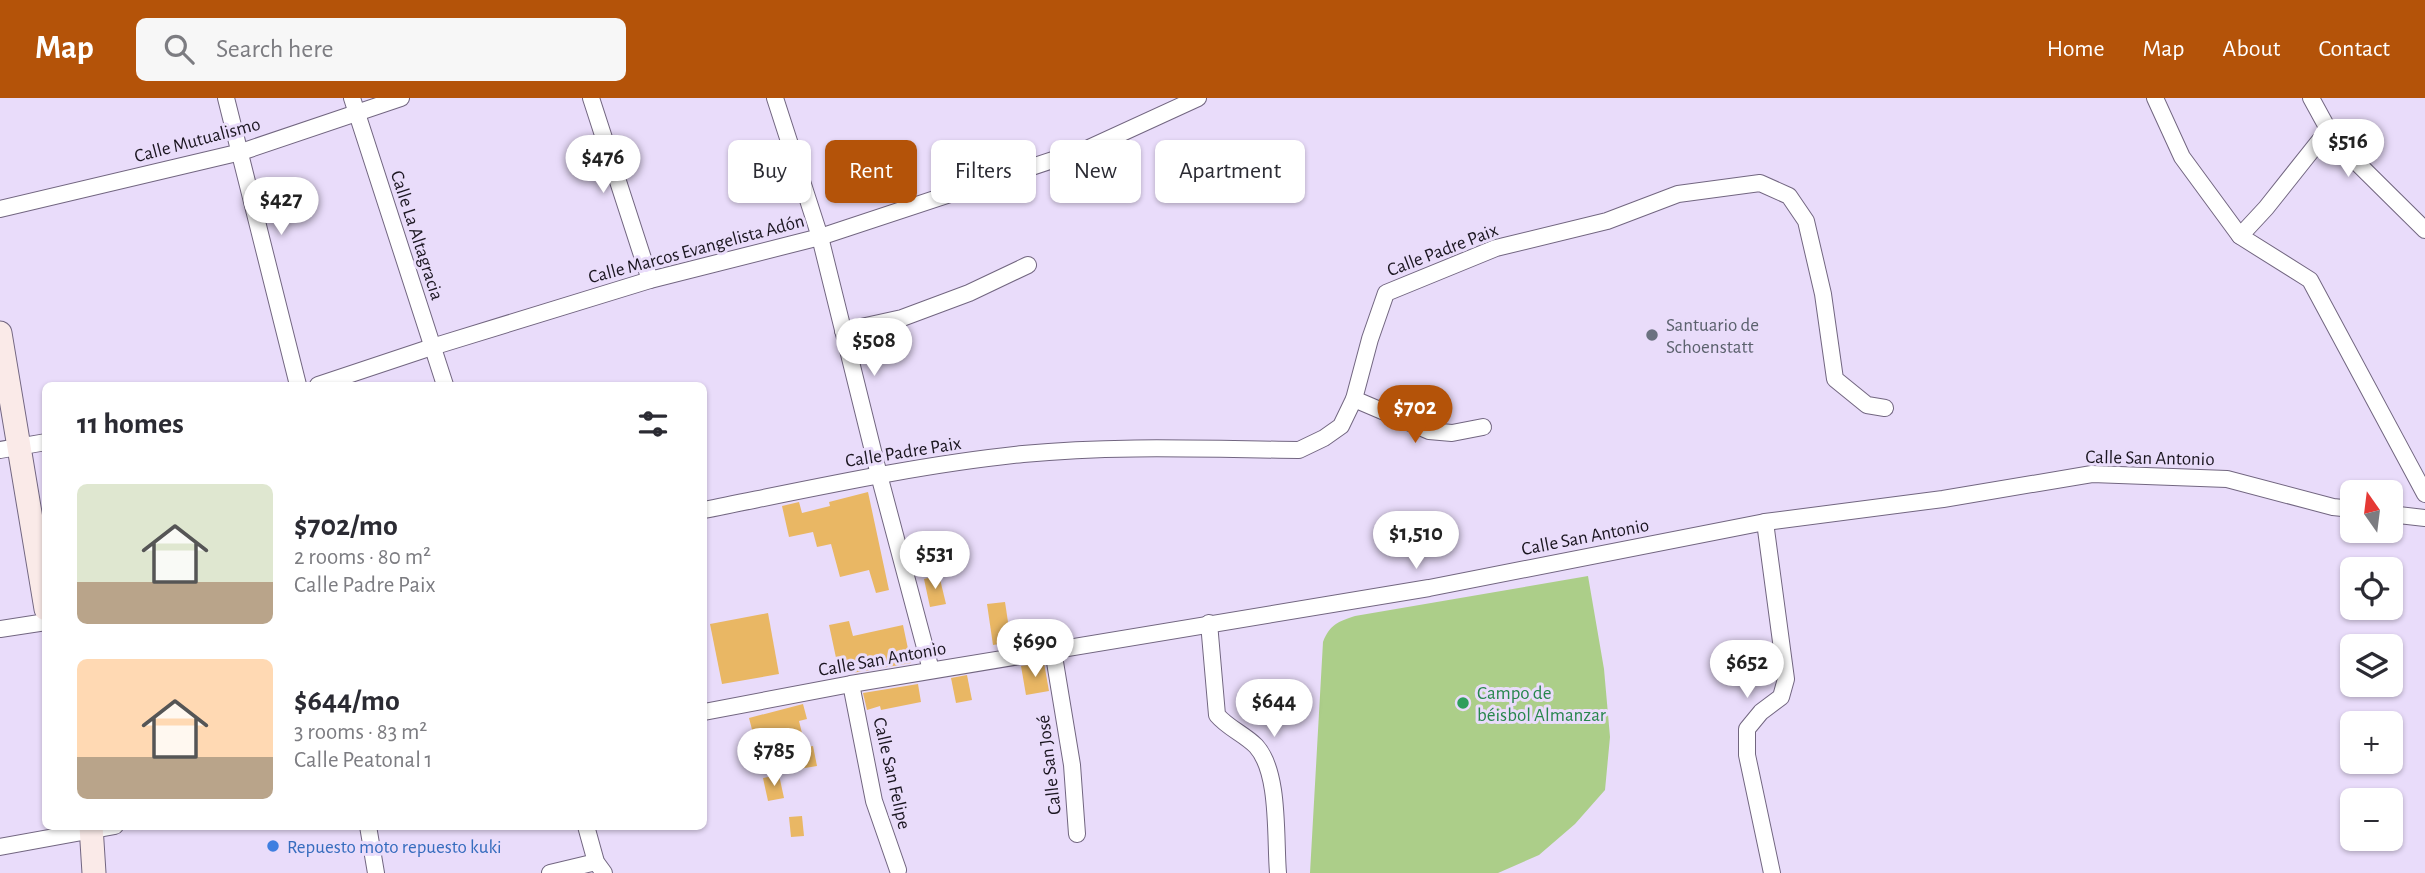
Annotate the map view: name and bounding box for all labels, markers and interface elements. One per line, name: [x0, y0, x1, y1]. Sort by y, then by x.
search box: [136, 18, 626, 81]
icon: search: [160, 30, 198, 68]
text: Map: [35, 32, 94, 65]
text: Search here: [216, 36, 334, 62]
text: Home: [2047, 37, 2105, 61]
text: Map: [2143, 37, 2185, 61]
text: About: [2223, 37, 2280, 61]
text: Contact: [2318, 37, 2390, 61]
street label: Calle Mutualismo: [132, 114, 262, 166]
pin: $516: [2307, 120, 2389, 179]
text: $516: [2328, 130, 2368, 153]
pin: $476: [562, 136, 644, 195]
chip: Buy: [728, 140, 811, 203]
chip: Rent: [825, 140, 917, 203]
chip: Filters: [931, 140, 1036, 203]
chip: New: [1050, 140, 1141, 203]
chip: Apartment: [1155, 140, 1305, 203]
text: $476: [582, 146, 624, 169]
street label: Calle La Altagracia: [387, 168, 447, 303]
pin: $427: [240, 178, 322, 237]
text: $427: [260, 188, 302, 211]
street label: Calle Marcos Evangelista Adón: [586, 211, 806, 287]
street label: Calle Padre Paix: [1385, 221, 1501, 280]
place label: Santuario de Schoenstatt: [1666, 316, 1759, 357]
pin: $508: [833, 318, 915, 378]
marker: Santuario de Schoenstatt: [1644, 327, 1660, 343]
text: $508: [852, 329, 896, 352]
pin: $702: [1374, 386, 1456, 445]
text: $702: [1393, 396, 1437, 419]
icon: filters: [634, 405, 672, 443]
text: 11 homes: [77, 409, 184, 439]
street label: Calle Padre Paix: [844, 434, 962, 471]
street label: Calle San Antonio: [2085, 448, 2215, 469]
north arrow: [2340, 480, 2403, 542]
map controls: [2340, 480, 2403, 851]
text: $702/mo: [294, 511, 398, 541]
icon: home: [133, 512, 217, 596]
pin: $1,510: [1359, 512, 1473, 571]
street label: Calle San Antonio: [1520, 516, 1651, 559]
text: $1,510: [1389, 522, 1443, 545]
pin: $531: [894, 532, 976, 591]
text: $531: [916, 542, 954, 565]
text: 2 rooms · 80 m²: [294, 546, 431, 569]
button: locate: [2340, 557, 2403, 620]
text: Calle Padre Paix: [294, 574, 436, 597]
pin: $690: [994, 620, 1076, 679]
text: $690: [1013, 630, 1057, 653]
button: layers: [2340, 634, 2403, 697]
street label: Calle San Antonio: [817, 639, 948, 680]
pin: $652: [1706, 640, 1788, 700]
text: $652: [1726, 651, 1768, 674]
pin: $644: [1233, 680, 1315, 739]
place label: Campo de béisbol Almanzar: [1477, 684, 1606, 725]
text: $644/mo: [294, 686, 400, 716]
icon: home: [133, 687, 217, 771]
text: $644: [1252, 690, 1296, 713]
marker: Campo de béisbol Almanzar: [1455, 695, 1471, 711]
button: +: [2340, 711, 2403, 774]
street label: Calle San José: [1034, 714, 1065, 816]
street label: Calle San Felipe: [869, 716, 914, 831]
text: 3 rooms · 83 m²: [294, 721, 427, 744]
pin: $785: [733, 728, 815, 788]
text: $785: [753, 739, 795, 762]
text: Calle Peatonal 1: [294, 749, 433, 772]
button: −: [2340, 788, 2403, 851]
marker: Repuesto moto repuesto kuki: [265, 838, 281, 854]
place label: Repuesto moto repuesto kuki: [287, 838, 502, 857]

